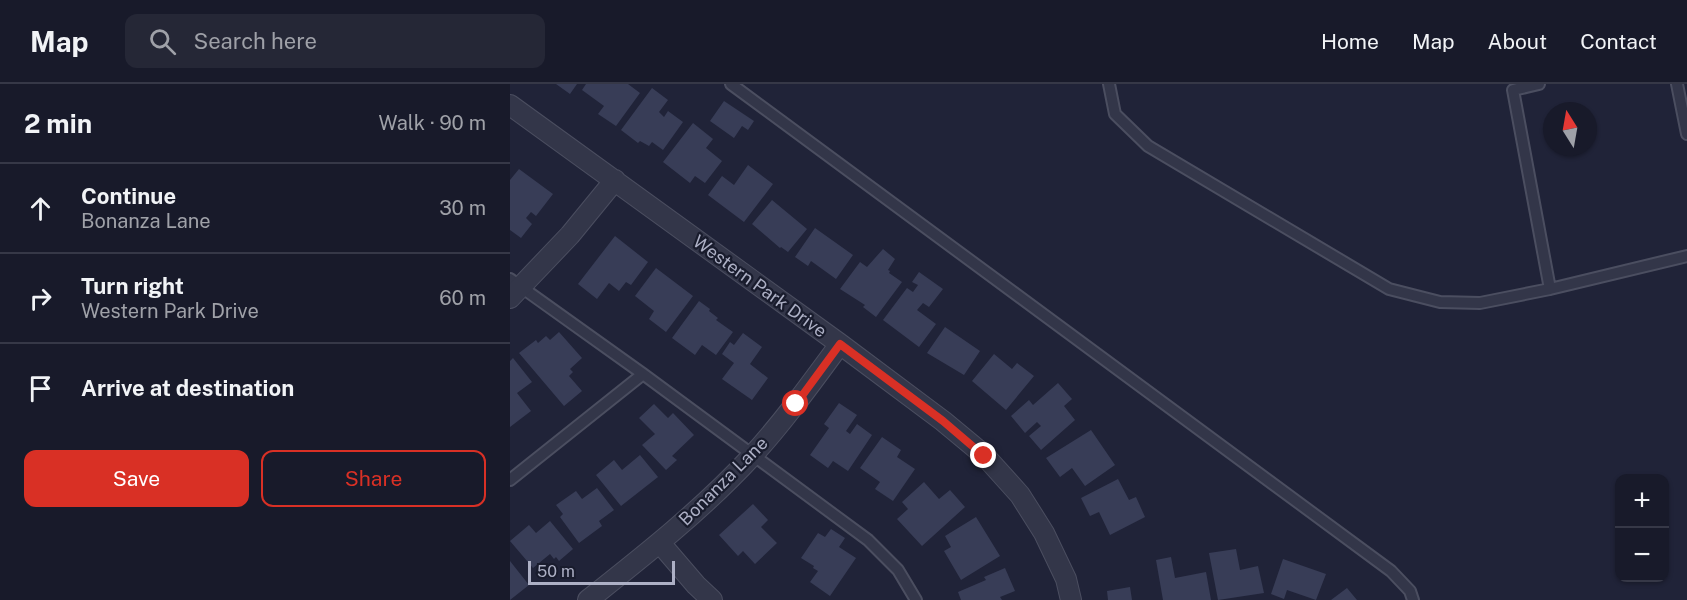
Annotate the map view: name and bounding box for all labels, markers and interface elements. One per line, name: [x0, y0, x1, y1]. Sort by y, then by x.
search box: [125, 14, 545, 68]
text: Map: [30, 25, 89, 58]
icon: search: [146, 25, 179, 58]
text: Search here: [194, 28, 317, 54]
text: Home: [1321, 29, 1379, 54]
text: Map: [1412, 29, 1455, 54]
text: About: [1488, 29, 1547, 54]
text: Contact: [1580, 29, 1657, 54]
north arrow: [1543, 102, 1597, 156]
text: 2 min: [24, 108, 92, 139]
text: Walk · 90 m: [379, 111, 486, 135]
text: Continue: [81, 183, 176, 209]
icon: ahead: [24, 192, 57, 225]
text: 30 m: [439, 196, 486, 220]
text: Bonanza Lane: [81, 209, 211, 233]
street label: Western Park Drive: [689, 230, 831, 342]
text: Turn right: [81, 273, 184, 299]
icon: right: [24, 282, 57, 315]
text: 60 m: [439, 286, 486, 310]
text: Western Park Drive: [81, 299, 259, 323]
icon: arrive: [24, 372, 57, 405]
text: Arrive at destination: [81, 375, 294, 401]
route start: [782, 390, 808, 416]
street label: Bonanza Lane: [674, 432, 772, 530]
route end: [970, 442, 996, 468]
button: Save: [24, 450, 249, 507]
button: Share: [261, 450, 486, 507]
map controls: [1615, 474, 1669, 582]
button: +: [1615, 474, 1669, 528]
button: −: [1615, 528, 1669, 582]
scale bar: [528, 558, 675, 586]
text: 50 m: [537, 562, 575, 581]

